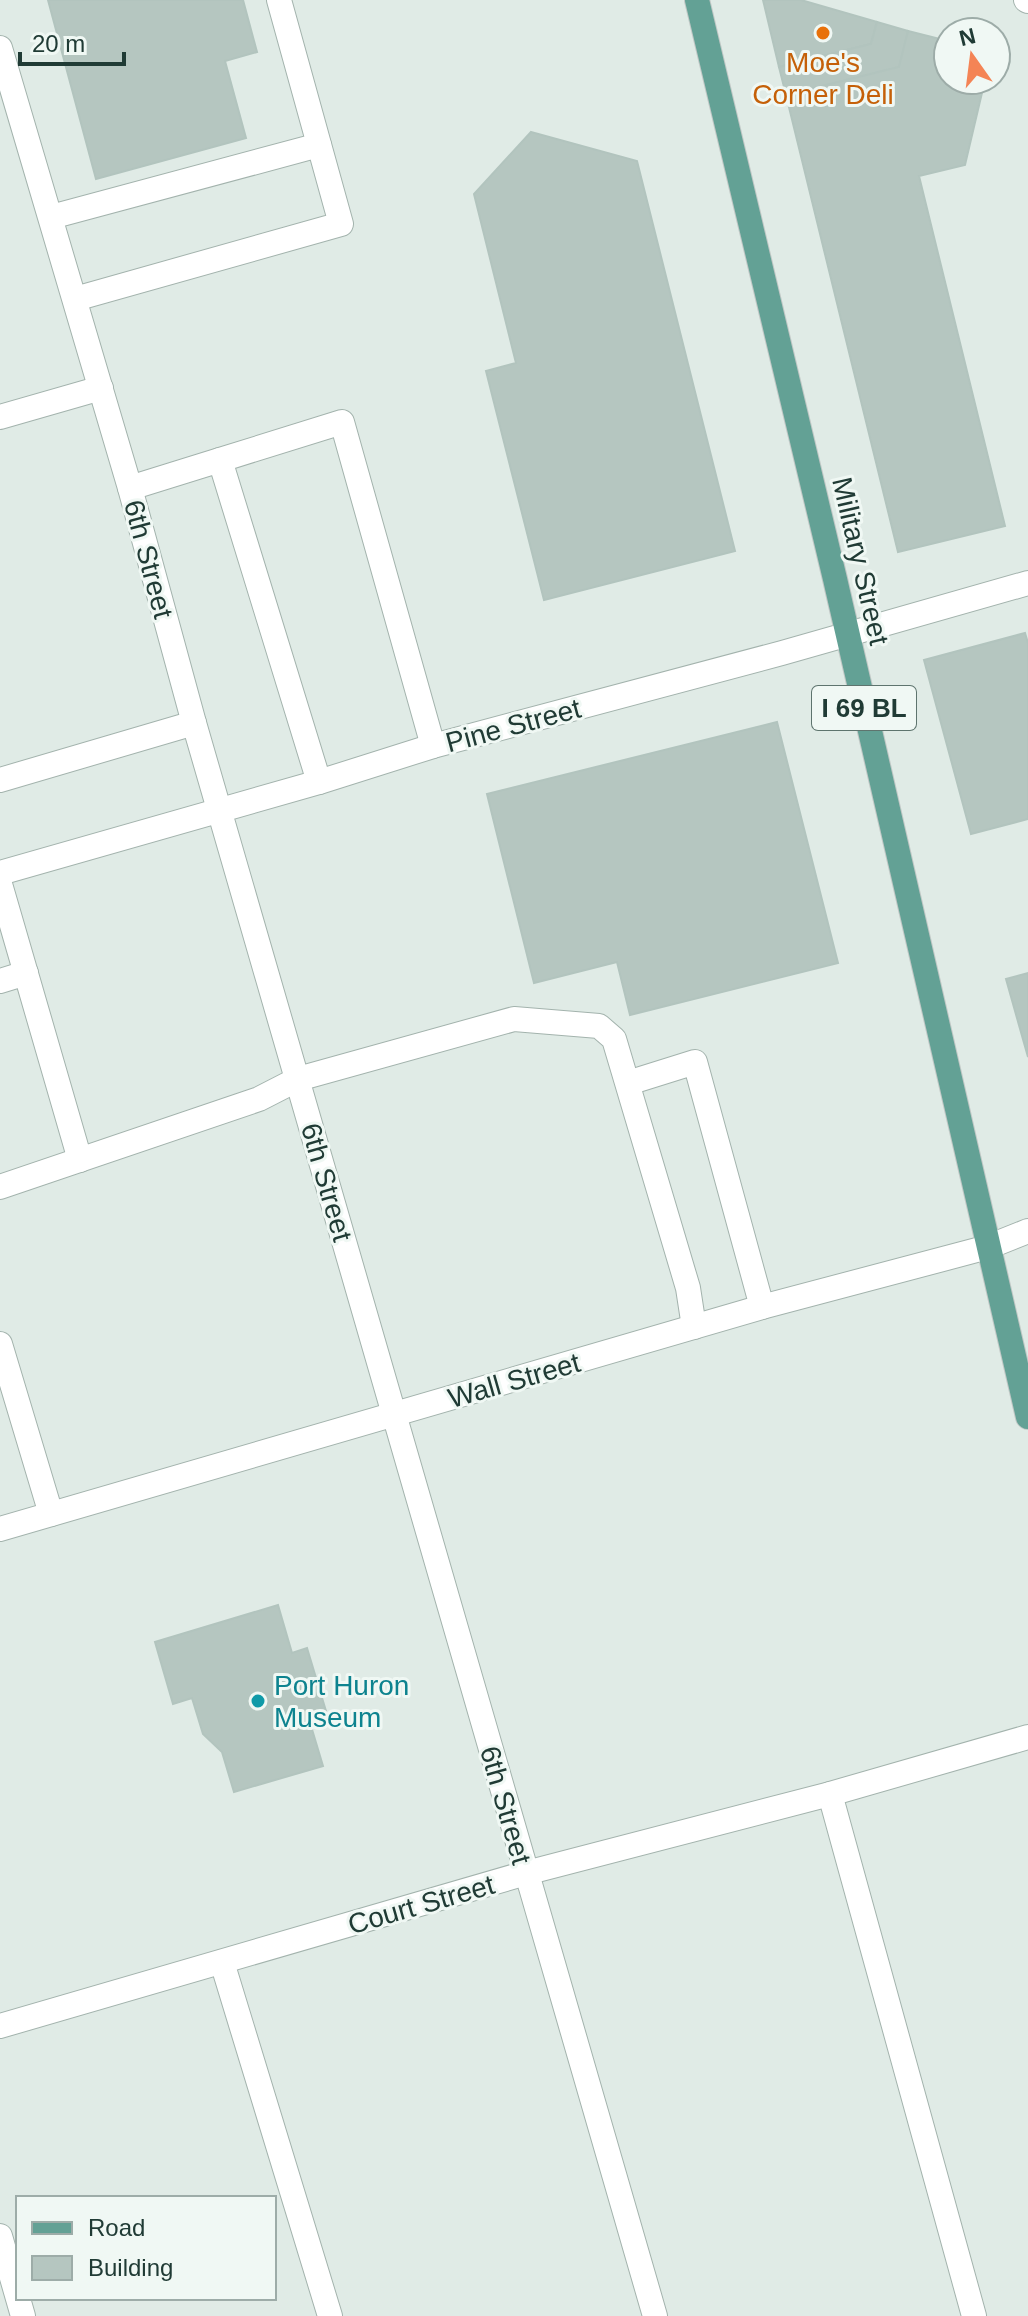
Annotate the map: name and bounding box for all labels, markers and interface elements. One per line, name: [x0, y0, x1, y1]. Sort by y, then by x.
scale bar: [20, 16, 124, 66]
north arrow: [932, 16, 1012, 96]
text: N: [957, 23, 978, 51]
marker: Moe's Corner Deli: [814, 24, 832, 42]
text: 20 m: [32, 30, 85, 57]
place label: Moe's Corner Deli: [752, 47, 894, 110]
street label: Military Street: [826, 474, 895, 648]
street label: 6th Street: [118, 496, 179, 622]
road number: I 69 BL: [812, 686, 916, 730]
street label: Pine Street: [442, 693, 584, 758]
street label: 6th Street: [295, 1120, 358, 1245]
street label: Wall Street: [445, 1347, 584, 1414]
place label: Port Huron Museum: [274, 1670, 409, 1733]
marker: Port Huron Museum: [249, 1692, 267, 1710]
street label: 6th Street: [474, 1743, 537, 1868]
street label: Court Street: [344, 1869, 498, 1940]
legend: [16, 2196, 276, 2300]
text: Road: [88, 2214, 145, 2241]
text: Building: [88, 2254, 173, 2281]

